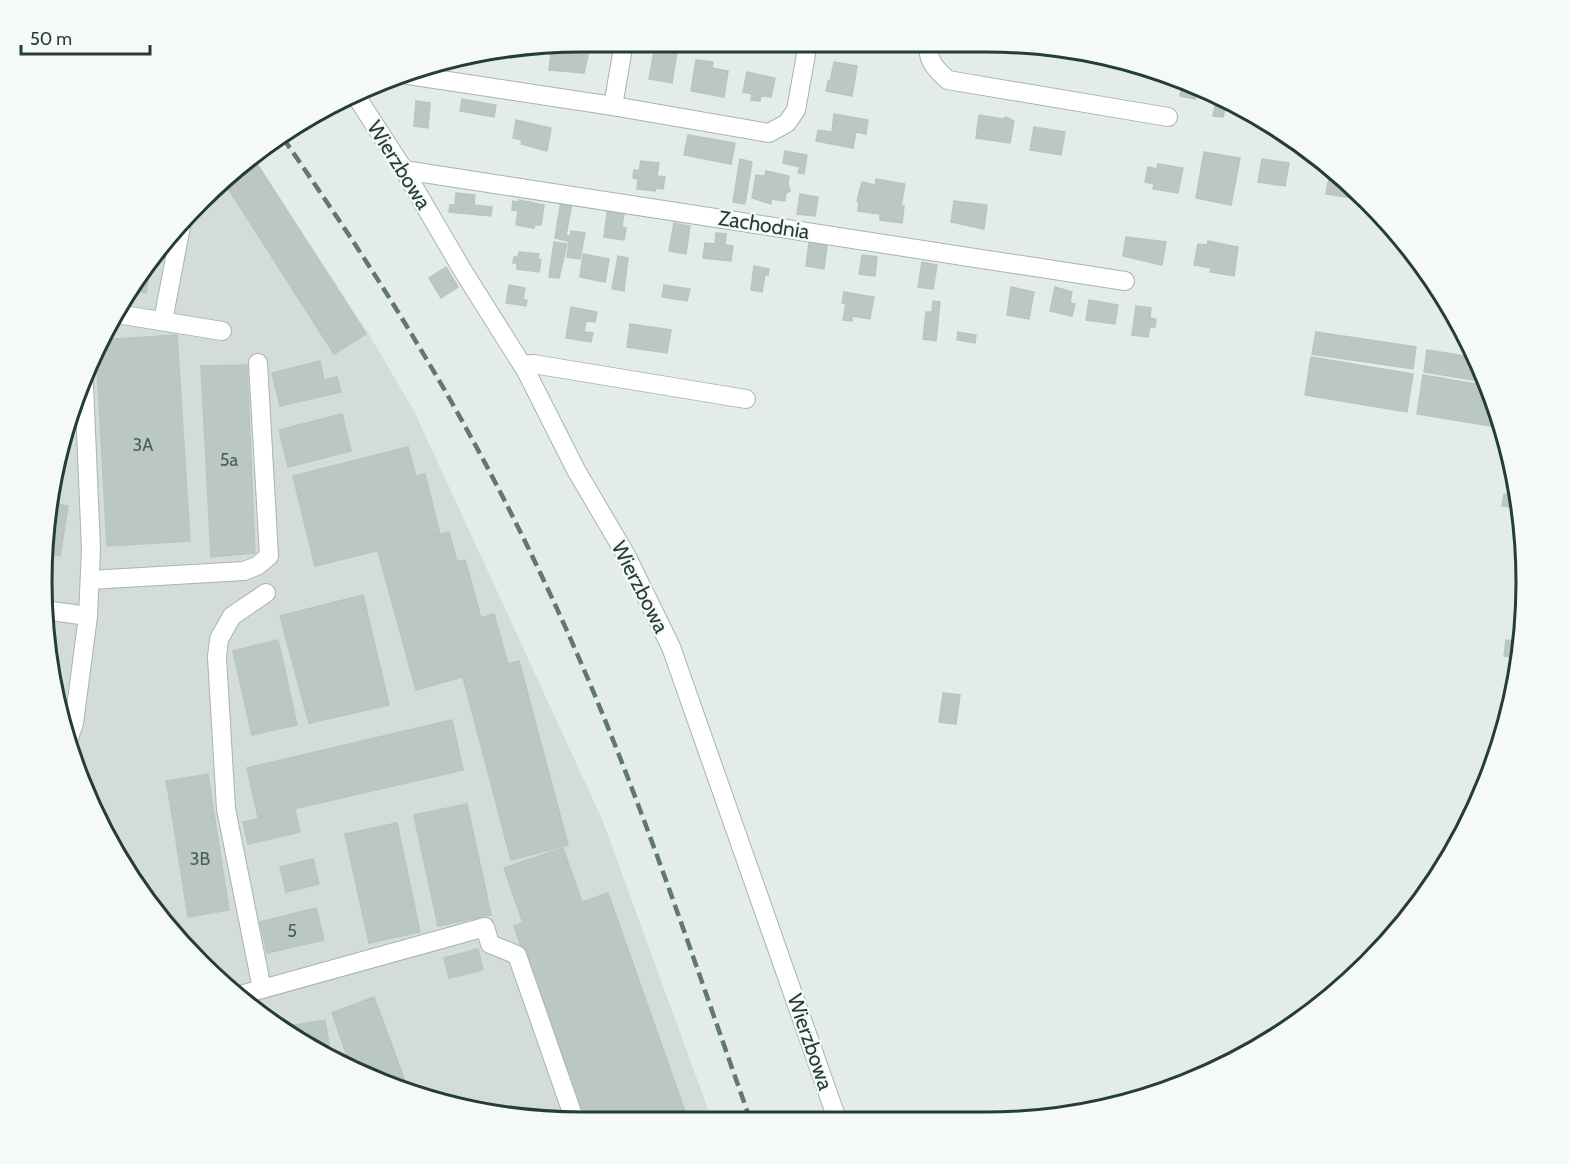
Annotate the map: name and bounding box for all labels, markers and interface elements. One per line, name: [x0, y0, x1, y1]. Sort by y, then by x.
scale bar: [21, 18, 150, 56]
text: 50 m: [30, 28, 72, 50]
street label: Wierzbowa: [362, 116, 436, 214]
street label: Zachodnia: [717, 205, 811, 244]
house number: 3A: [133, 434, 153, 456]
house number: 5a: [220, 449, 239, 471]
street label: Wierzbowa: [607, 537, 674, 637]
house number: 3B: [190, 848, 210, 870]
house number: 5: [287, 920, 297, 942]
street label: Wierzbowa: [782, 991, 839, 1093]

